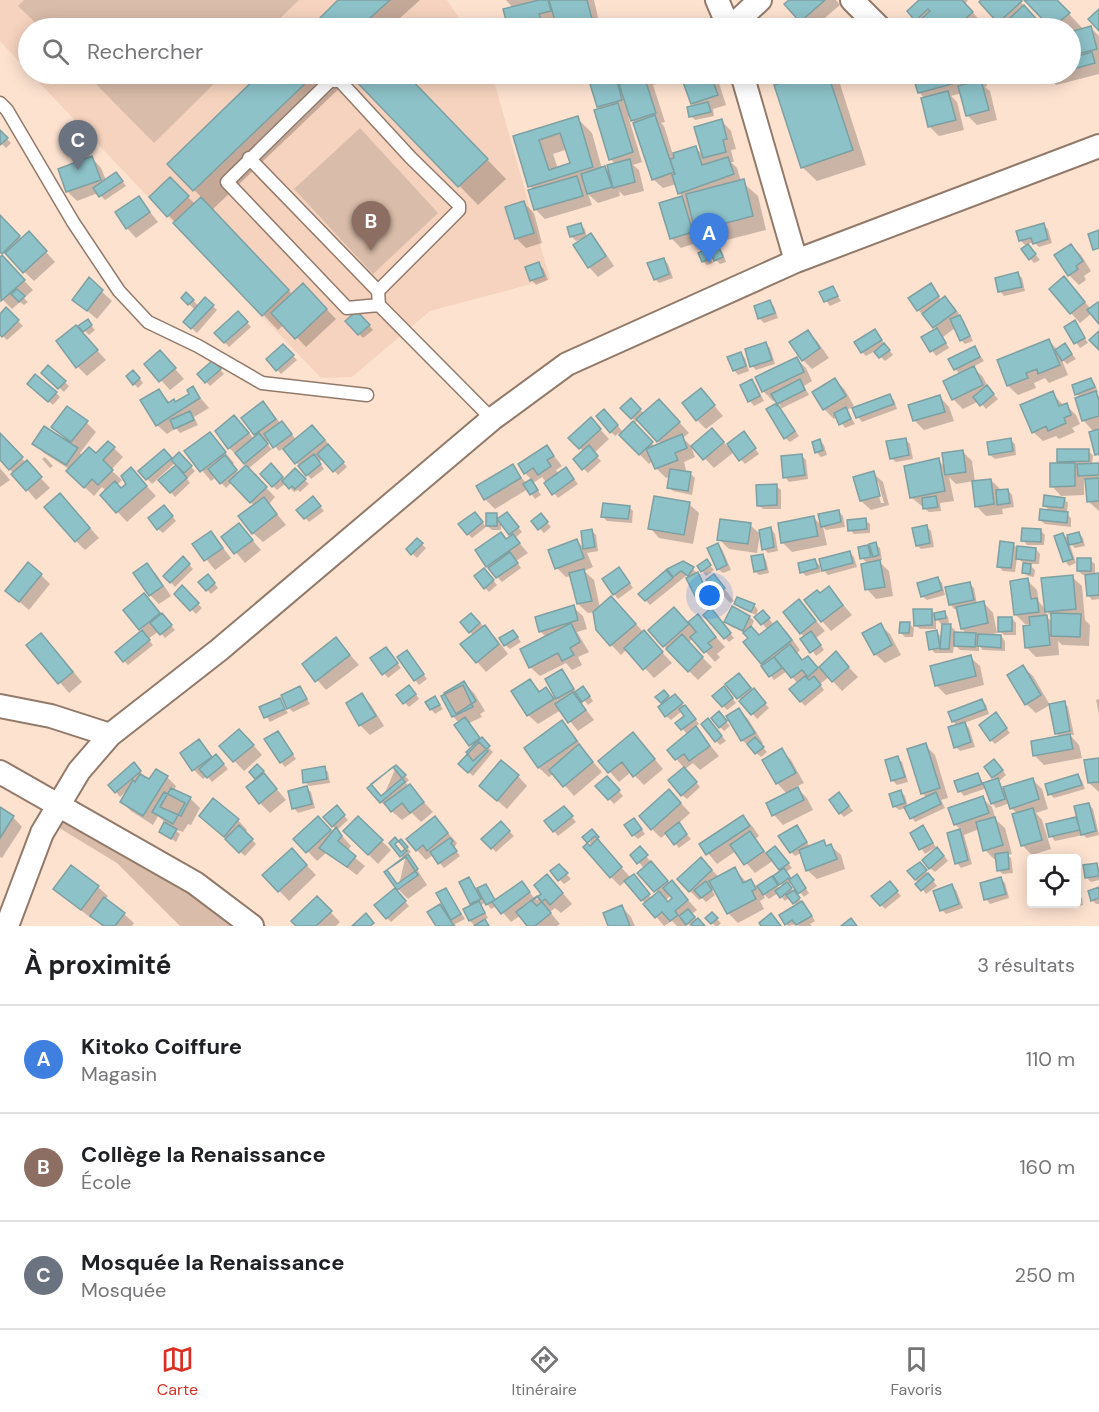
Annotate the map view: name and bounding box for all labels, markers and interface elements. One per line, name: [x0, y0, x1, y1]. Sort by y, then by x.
search box: [18, 18, 1081, 84]
icon: search: [39, 35, 72, 68]
text: Rechercher: [87, 37, 203, 66]
pin: C: [58, 120, 98, 170]
pin: B: [352, 202, 391, 251]
pin: A: [690, 214, 728, 263]
your location: [695, 581, 724, 610]
map controls: [1027, 854, 1081, 908]
button: locate: [1027, 854, 1081, 908]
text: À proximité: [24, 948, 171, 982]
text: 3 résultats: [977, 952, 1075, 978]
text: Kitoko Coiffure: [81, 1032, 242, 1061]
text: A: [36, 1046, 51, 1072]
text: 110 m: [1026, 1046, 1075, 1072]
text: Magasin: [81, 1061, 157, 1087]
text: Collège la Renaissance: [81, 1140, 326, 1169]
text: B: [37, 1154, 50, 1180]
text: 160 m: [1019, 1154, 1075, 1180]
text: École: [81, 1169, 131, 1195]
text: Mosquée la Renaissance: [81, 1248, 345, 1277]
text: C: [36, 1262, 51, 1288]
text: 250 m: [1014, 1262, 1075, 1288]
text: Mosquée: [81, 1277, 166, 1303]
tab: Carte: [157, 1343, 198, 1400]
tab: Itinéraire: [512, 1343, 577, 1400]
tab: Favoris: [890, 1343, 942, 1400]

